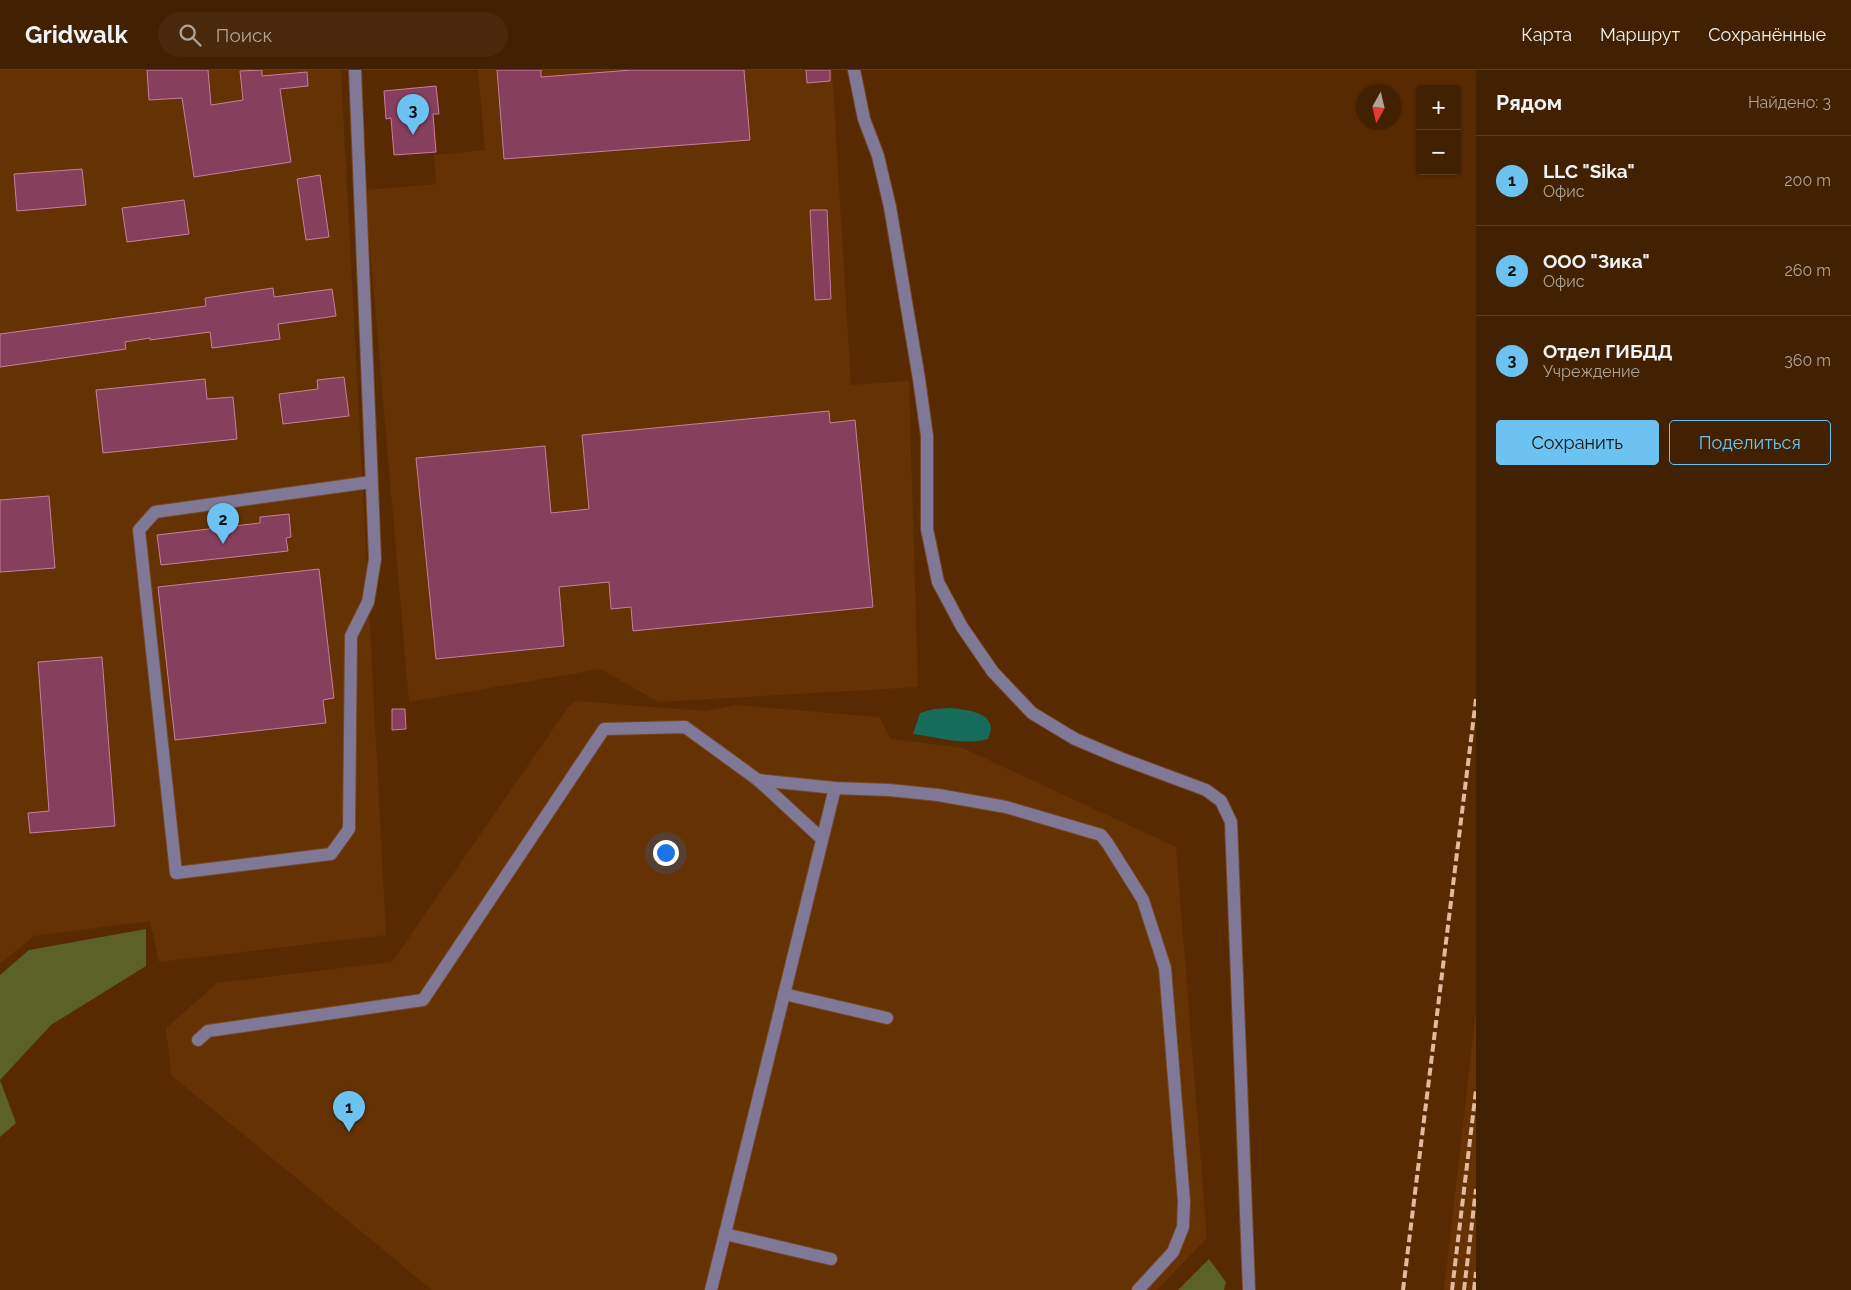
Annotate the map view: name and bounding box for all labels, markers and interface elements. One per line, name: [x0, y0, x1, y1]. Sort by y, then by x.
search box: [158, 12, 508, 57]
text: Gridwalk: [25, 20, 128, 49]
icon: search: [176, 21, 204, 49]
text: Поиск: [216, 24, 272, 46]
text: Карта: [1521, 24, 1572, 45]
text: Маршрут: [1600, 24, 1680, 45]
text: Сохранённые: [1708, 24, 1826, 45]
north arrow: [1356, 85, 1401, 130]
map controls: [1416, 85, 1461, 175]
button: +: [1416, 85, 1461, 130]
text: Рядом: [1496, 90, 1562, 115]
text: Найдено: 3: [1748, 93, 1831, 112]
pin: 3: [397, 94, 429, 135]
button: −: [1416, 130, 1461, 175]
text: LLC "Sika": [1543, 160, 1635, 182]
text: 1: [1508, 171, 1516, 190]
text: 200 m: [1784, 171, 1831, 190]
text: Офис: [1543, 182, 1584, 201]
text: ООО "Зика": [1543, 250, 1650, 272]
text: 2: [1507, 261, 1517, 280]
text: 260 m: [1784, 261, 1831, 280]
text: Офис: [1543, 272, 1584, 291]
text: Отдел ГИБДД: [1543, 340, 1673, 362]
text: 3: [1508, 351, 1516, 370]
text: 360 m: [1784, 351, 1831, 370]
text: Учреждение: [1543, 362, 1640, 381]
button: Сохранить: [1496, 420, 1659, 465]
button: Поделиться: [1669, 420, 1831, 465]
pin: 2: [207, 503, 239, 544]
your location: [653, 840, 679, 866]
pin: 1: [333, 1091, 365, 1132]

